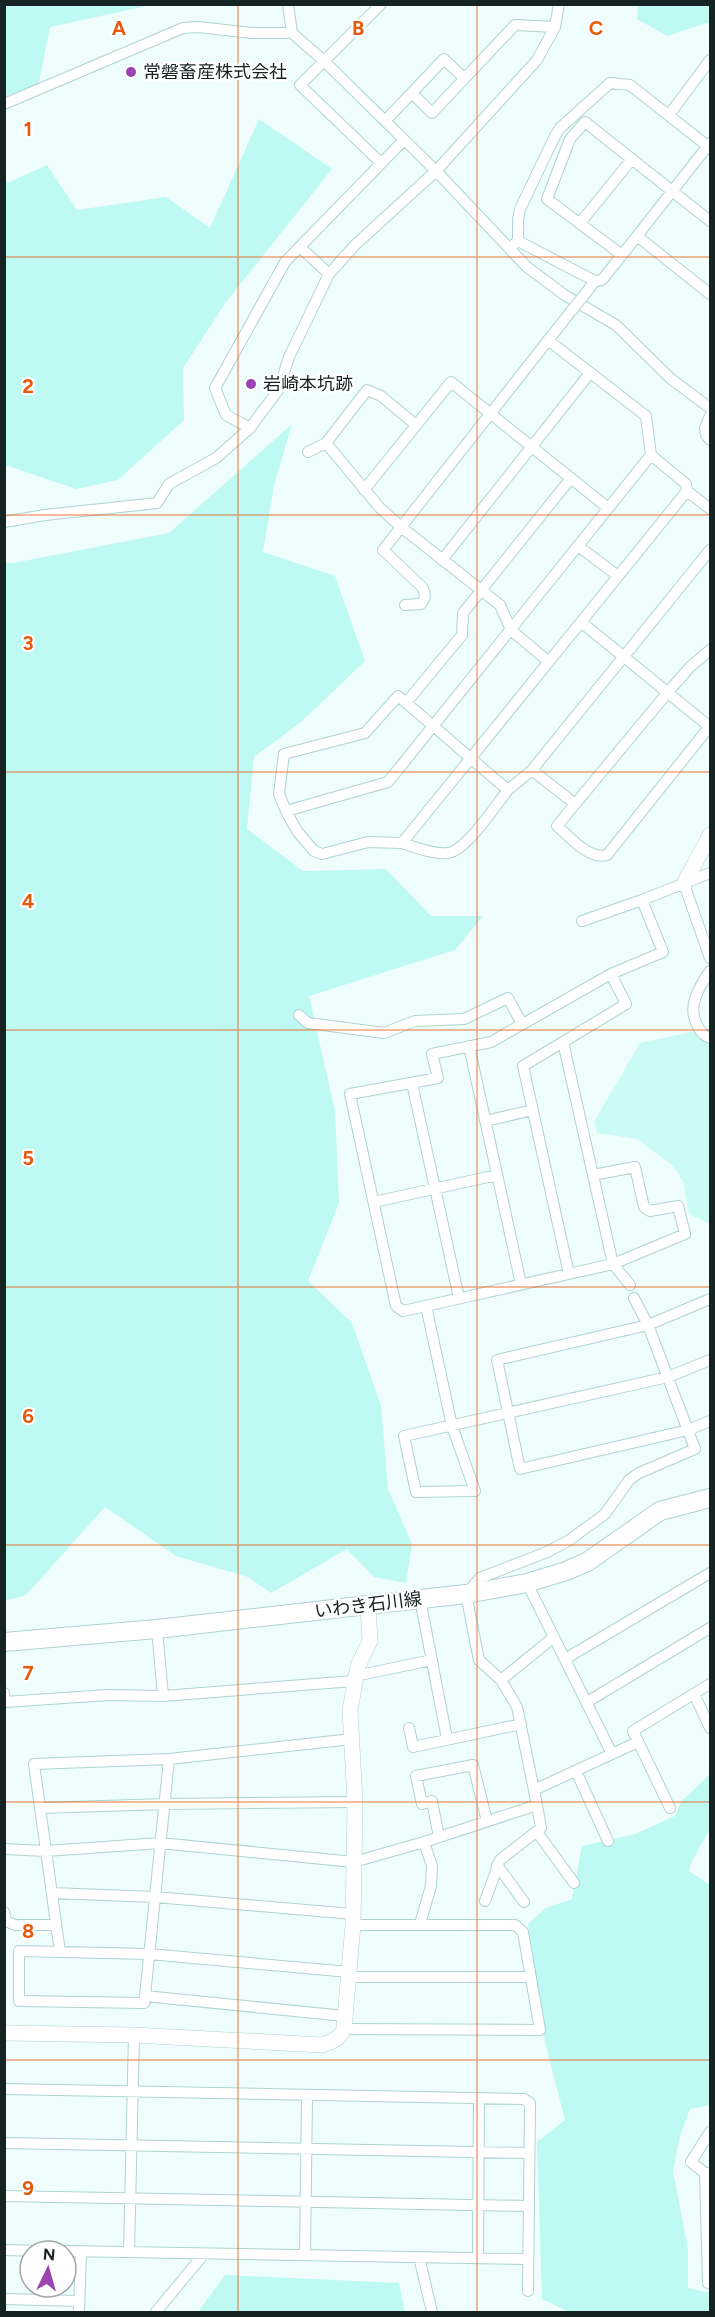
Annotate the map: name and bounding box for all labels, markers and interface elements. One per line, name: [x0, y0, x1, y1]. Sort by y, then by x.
text: A: [112, 16, 127, 40]
text: B: [352, 16, 364, 40]
text: C: [589, 16, 603, 40]
place label: 常磐畜産株式会社: [143, 61, 287, 83]
marker: 常磐畜産株式会社: [124, 65, 138, 79]
text: 1: [24, 117, 32, 141]
place label: 岩崎本坑跡: [263, 373, 353, 395]
text: 2: [22, 374, 34, 398]
marker: 岩崎本坑跡: [244, 377, 258, 391]
text: 3: [22, 631, 34, 655]
text: 4: [22, 889, 35, 913]
text: 5: [22, 1146, 34, 1170]
text: 6: [22, 1404, 34, 1428]
street label: いわき石川線: [313, 1588, 423, 1622]
text: 7: [22, 1661, 34, 1685]
text: 8: [22, 1919, 34, 1943]
text: 9: [22, 2176, 34, 2200]
north arrow: [18, 2239, 78, 2299]
text: N: [42, 2245, 56, 2265]

